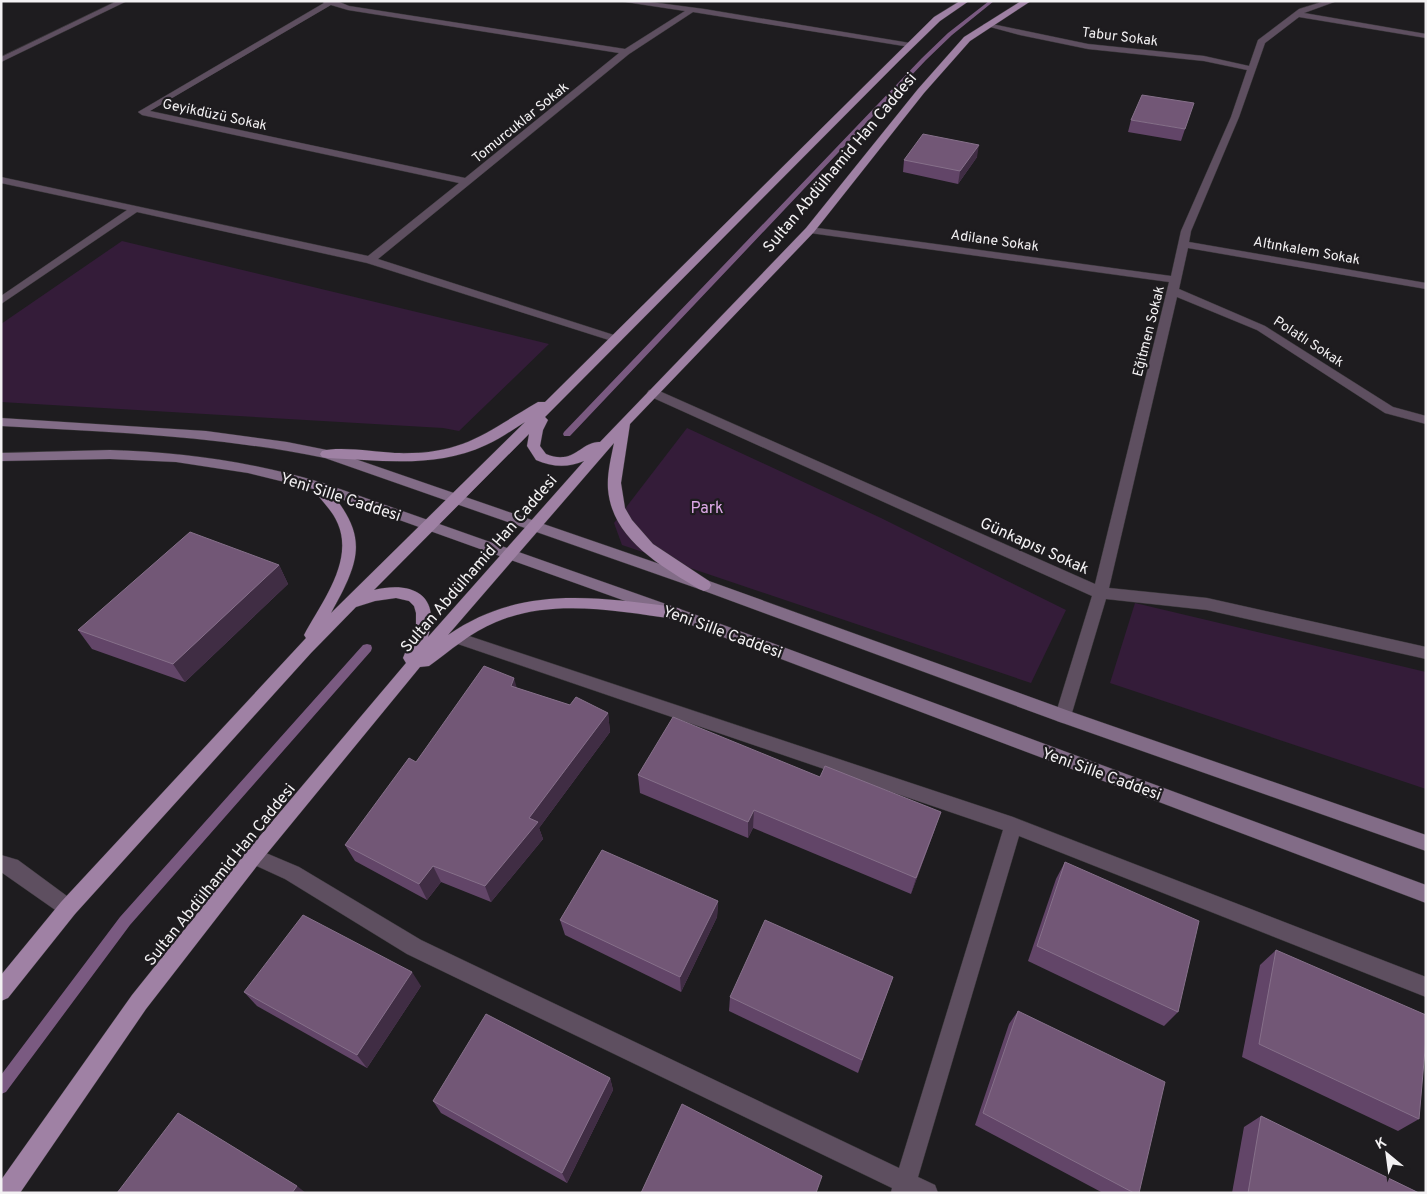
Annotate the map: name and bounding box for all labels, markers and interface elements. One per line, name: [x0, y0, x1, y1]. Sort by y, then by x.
street label: Tabur Sokak: [1081, 24, 1159, 51]
street label: Sultan Abdülhamid Han Caddesi: [759, 69, 922, 257]
street label: Tomurcuklar Sokak: [469, 79, 573, 167]
street label: Geyikdüzü Sokak: [161, 96, 269, 135]
street label: Adilane Sokak: [950, 227, 1040, 256]
street label: Altınkalem Sokak: [1252, 234, 1362, 269]
street label: Eğitmen Sokak: [1130, 284, 1169, 379]
street label: Polatlı Sokak: [1270, 313, 1347, 371]
street label: Yeni Sille Caddesi: [277, 469, 403, 527]
street label: Sultan Abdülhamid Han Caddesi: [397, 471, 562, 657]
park label: Park: [690, 499, 724, 519]
street label: Günkapısı Sokak: [977, 514, 1092, 580]
street label: Yeni Sille Caddesi: [660, 602, 785, 664]
street label: Yeni Sille Caddesi: [1039, 744, 1164, 806]
street label: Sultan Abdülhamid Han Caddesi: [141, 780, 300, 971]
north arrow: [1362, 1129, 1412, 1179]
text: K: [1373, 1134, 1390, 1154]

